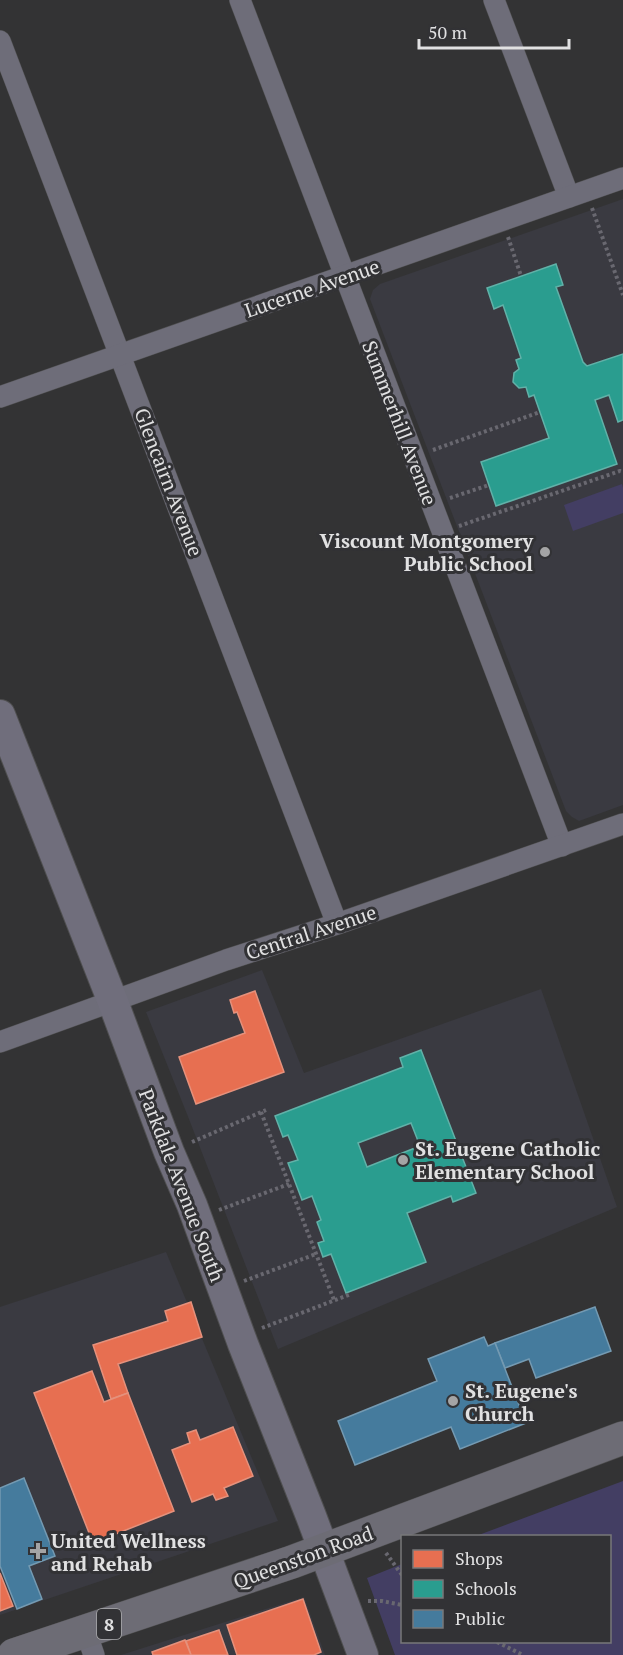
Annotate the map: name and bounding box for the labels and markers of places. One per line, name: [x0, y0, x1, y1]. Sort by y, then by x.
place label: Viscount Montgomery Public School: [320, 527, 533, 577]
marker: Viscount Montgomery Public School: [538, 545, 552, 559]
place label: St. Eugene Catholic Elementary School: [415, 1135, 600, 1185]
marker: St. Eugene Catholic Elementary School: [396, 1153, 410, 1167]
place label: St. Eugene's Church: [465, 1377, 578, 1427]
marker: St. Eugene's Church: [446, 1394, 460, 1408]
place label: United Wellness and Rehab: [51, 1527, 206, 1577]
marker: United Wellness and Rehab: [29, 1542, 47, 1560]

